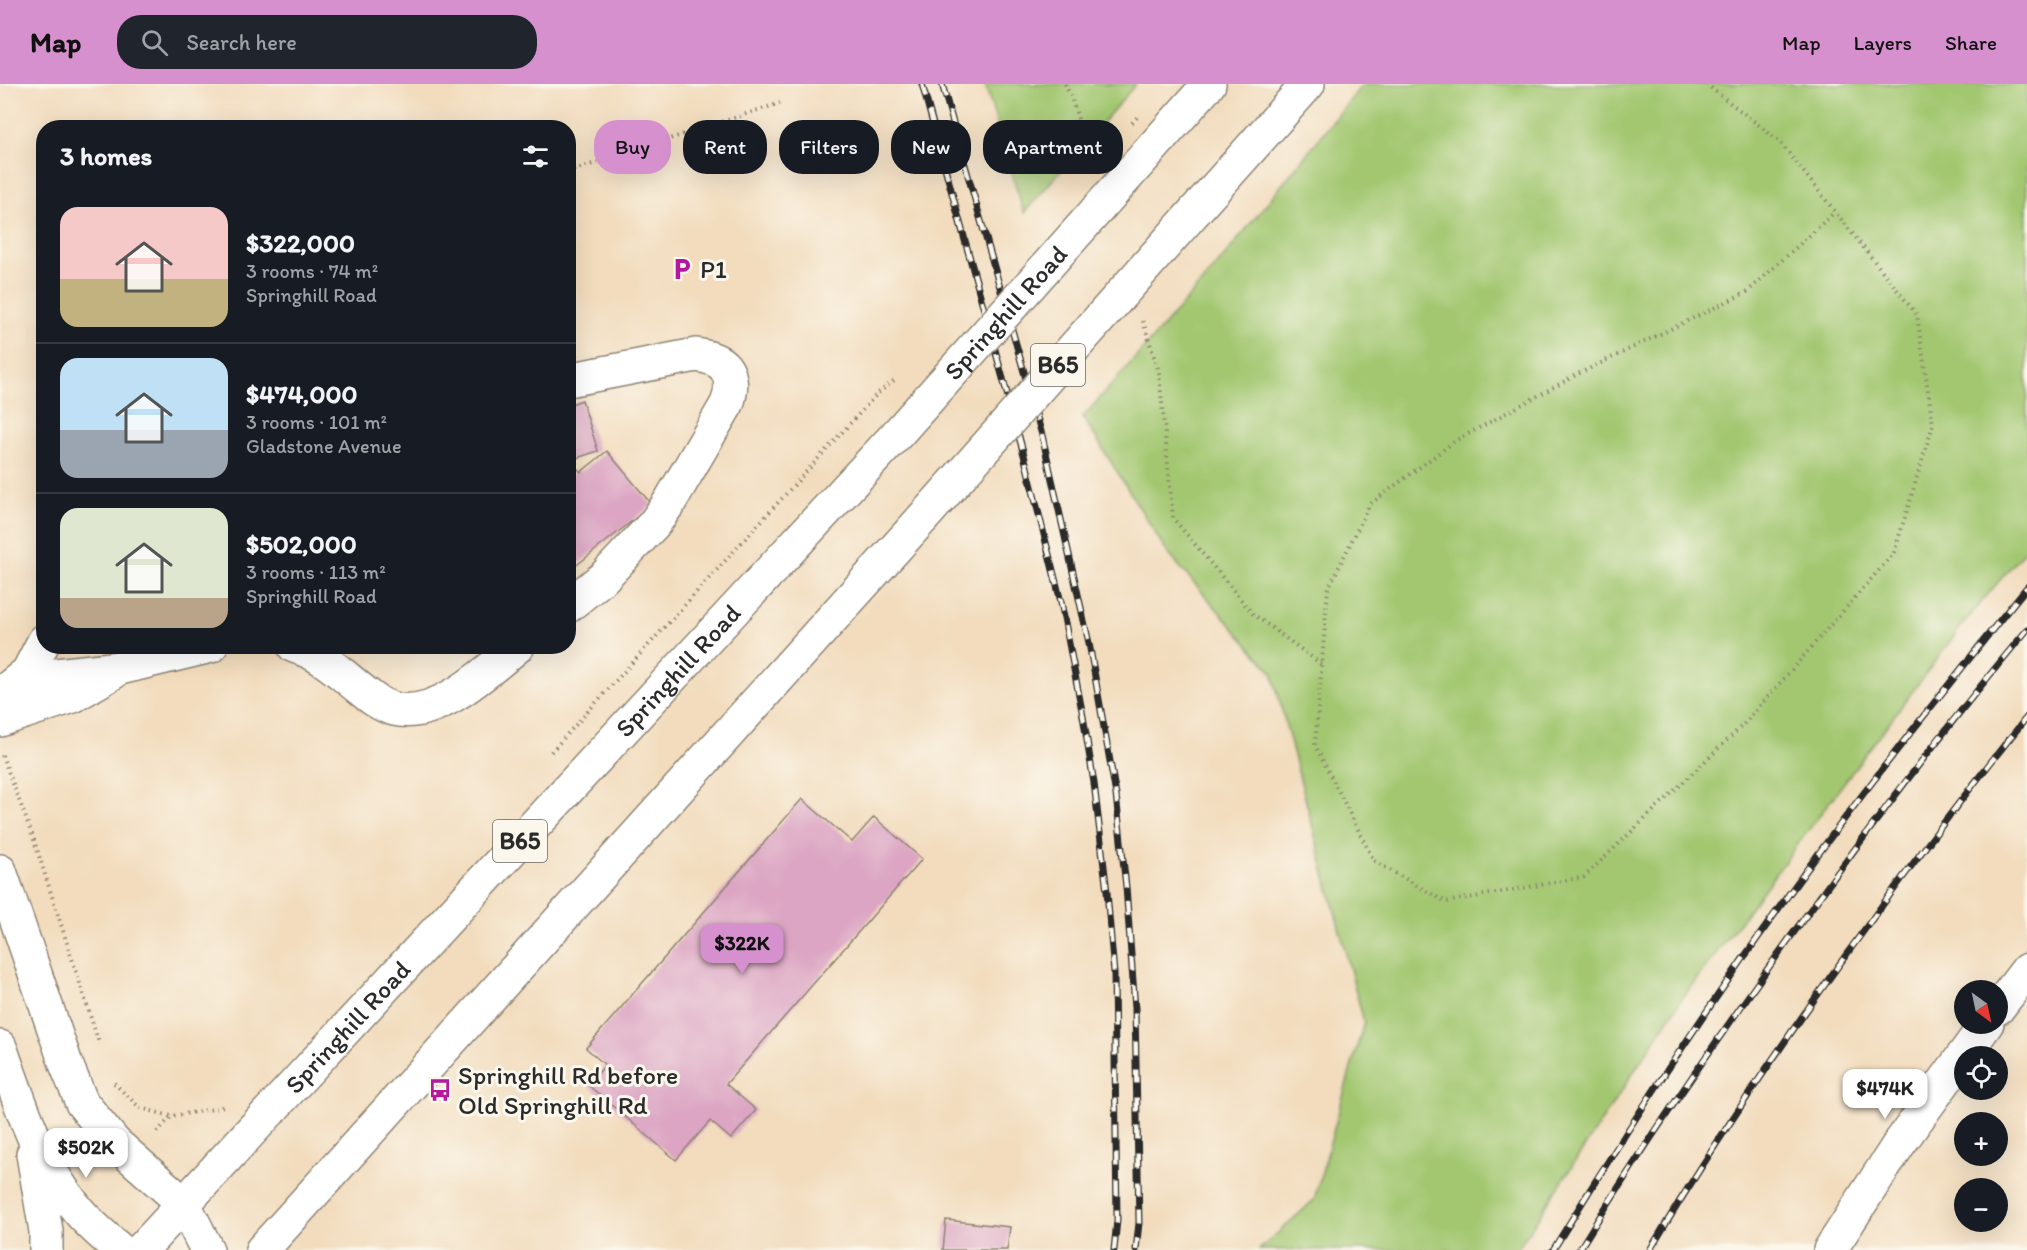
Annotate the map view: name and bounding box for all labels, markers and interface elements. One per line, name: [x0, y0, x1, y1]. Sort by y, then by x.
search box: [117, 15, 537, 69]
text: Map: [30, 25, 81, 59]
icon: search: [138, 26, 171, 59]
text: Search here: [186, 29, 297, 56]
text: Map: [1782, 30, 1821, 55]
text: Layers: [1854, 30, 1912, 55]
text: Share: [1945, 30, 1997, 55]
chip: Buy: [594, 120, 671, 174]
chip: Rent: [683, 120, 767, 174]
chip: Filters: [779, 120, 879, 174]
chip: New: [891, 120, 971, 174]
chip: Apartment: [983, 120, 1123, 174]
text: 3 homes: [60, 140, 152, 172]
icon: filters: [519, 140, 552, 173]
text: $322,000: [246, 227, 355, 259]
icon: home: [108, 231, 180, 303]
street label: Springhill Road: [937, 238, 1074, 387]
place label: P1: [700, 253, 727, 285]
parking icon: P1: [669, 256, 695, 282]
text: 3 rooms · 74 m²: [246, 259, 378, 283]
text: Springhill Road: [246, 283, 377, 307]
road number: B65: [1031, 344, 1085, 386]
text: $474,000: [246, 378, 358, 410]
icon: home: [108, 382, 180, 454]
text: 3 rooms · 101 m²: [246, 410, 387, 434]
text: Gladstone Avenue: [246, 434, 402, 458]
text: $502,000: [246, 528, 357, 560]
icon: home: [108, 532, 180, 604]
text: 3 rooms · 113 m²: [246, 560, 386, 584]
text: Springhill Road: [246, 584, 377, 608]
street label: Springhill Road: [608, 597, 747, 744]
road number: B65: [493, 820, 547, 862]
pin: $322K: [700, 924, 784, 975]
text: $322K: [715, 931, 769, 955]
street label: Springhill Road: [278, 954, 417, 1100]
north arrow: [1954, 980, 2008, 1034]
map controls: [1954, 980, 2008, 1232]
button: locate: [1954, 1046, 2008, 1100]
place label: Springhill Rd before Old Springhill Rd: [458, 1059, 678, 1121]
pin: $474K: [1843, 1069, 1927, 1120]
text: $474K: [1857, 1076, 1913, 1100]
bus stop icon: Springhill Rd before Old Springhill Rd: [427, 1077, 453, 1103]
button: +: [1954, 1112, 2008, 1166]
pin: $502K: [44, 1128, 128, 1179]
text: $502K: [58, 1135, 114, 1159]
button: −: [1954, 1178, 2008, 1232]

